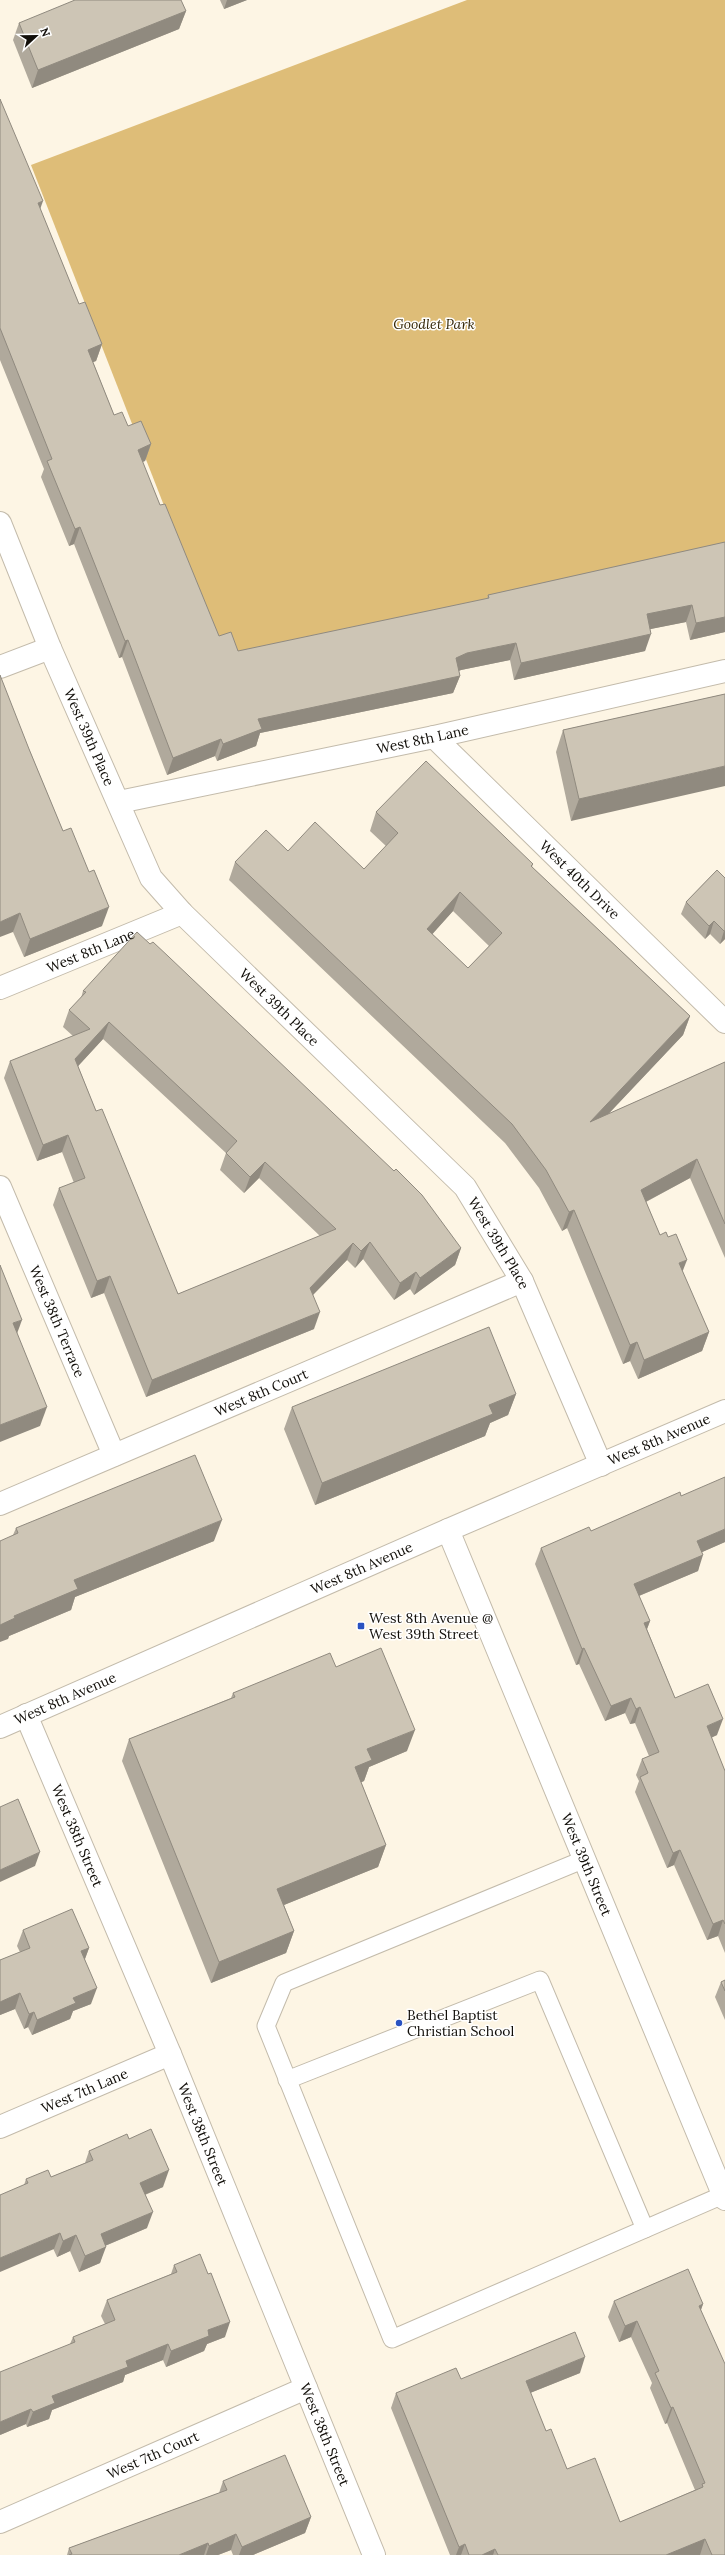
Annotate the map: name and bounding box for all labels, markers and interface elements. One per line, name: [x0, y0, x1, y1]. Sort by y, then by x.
north arrow: [16, 16, 56, 56]
text: N: [37, 26, 54, 39]
park label: Goodlet Park: [393, 315, 475, 333]
street label: West 39th Place: [60, 686, 119, 789]
street label: West 8th Lane: [375, 720, 471, 758]
street label: West 40th Drive: [536, 836, 624, 923]
street label: West 8th Lane: [44, 924, 138, 977]
street label: West 39th Place: [236, 964, 323, 1050]
street label: West 39th Place: [464, 1194, 534, 1292]
street label: West 38th Terrace: [25, 1263, 89, 1380]
street label: West 8th Court: [212, 1364, 311, 1420]
street label: West 8th Avenue: [605, 1409, 713, 1469]
street label: West 8th Avenue: [308, 1538, 416, 1598]
place label: West 8th Avenue @ West 39th Street: [369, 1609, 493, 1643]
marker: West 8th Avenue @ West 39th Street: [356, 1621, 366, 1631]
street label: West 8th Avenue: [11, 1668, 119, 1729]
street label: West 38th Street: [48, 1782, 107, 1890]
street label: West 39th Street: [557, 1810, 616, 1919]
place label: Bethel Baptist Christian School: [407, 2006, 515, 2040]
marker: Bethel Baptist Christian School: [394, 2018, 404, 2028]
street label: West 7th Lane: [39, 2064, 131, 2117]
street label: West 38th Street: [174, 2080, 232, 2189]
street label: West 38th Street: [296, 2380, 354, 2489]
street label: West 7th Court: [104, 2427, 202, 2483]

